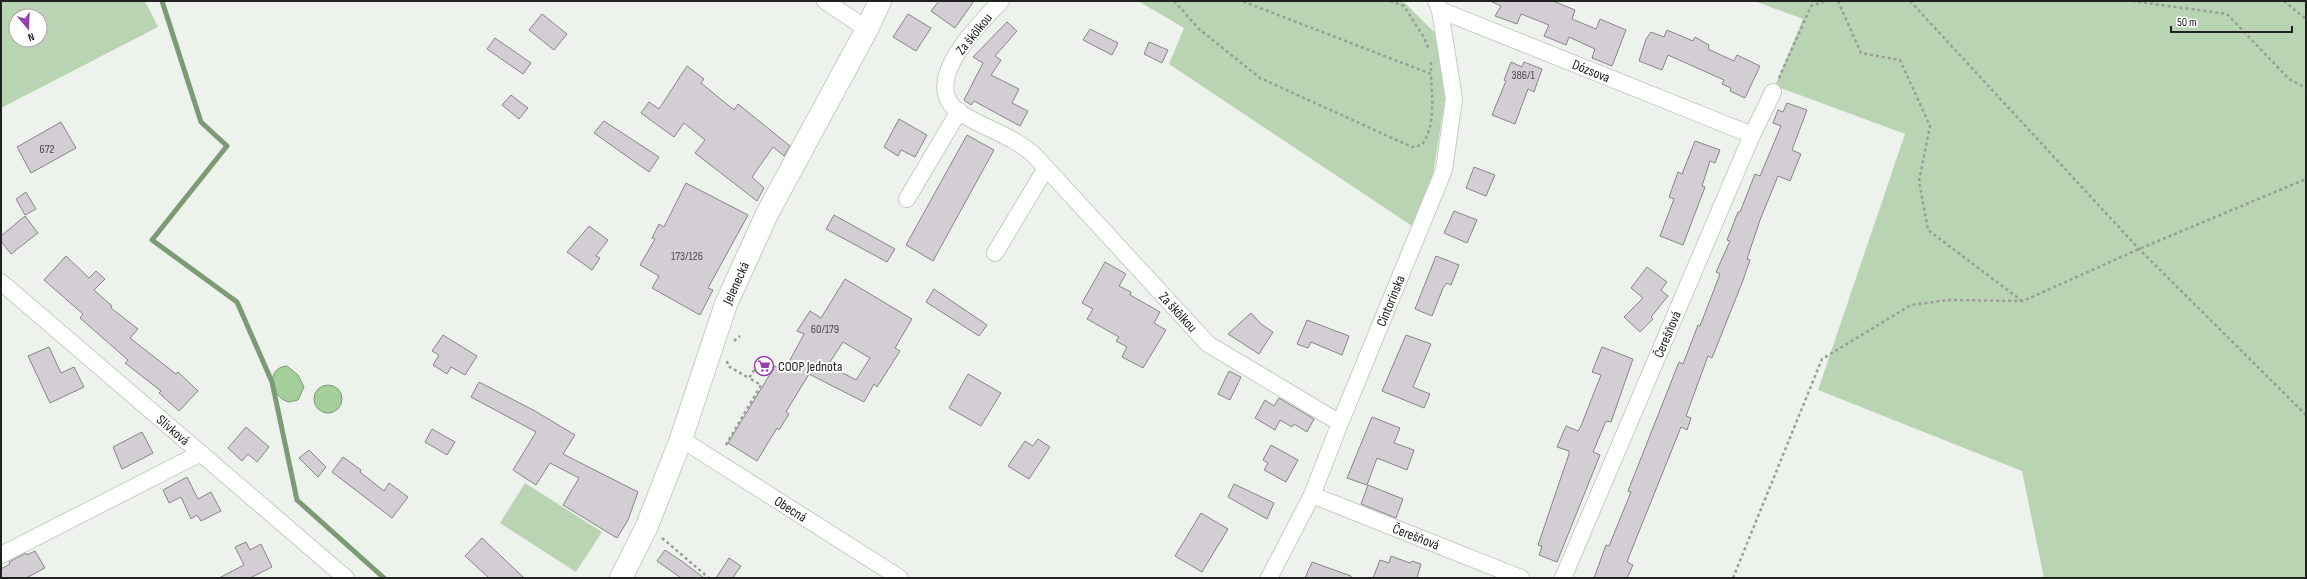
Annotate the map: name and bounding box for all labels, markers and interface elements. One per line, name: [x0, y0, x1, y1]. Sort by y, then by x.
north arrow: [8, 8, 48, 48]
scale bar: [2171, 8, 2292, 34]
street label: Za škôlkou: [952, 10, 996, 58]
text: 50 m: [2177, 15, 2197, 30]
text: N: [26, 30, 36, 44]
street label: Dózsova: [1570, 55, 1613, 86]
house number: 386/1: [1511, 68, 1535, 83]
house number: 672: [40, 142, 55, 157]
house number: 173/126: [671, 249, 703, 264]
street label: Jelenecká: [718, 259, 753, 308]
street label: Cintorínska: [1372, 273, 1408, 329]
street label: Za škôlkou: [1156, 288, 1201, 336]
street label: Čerešňová: [1650, 308, 1684, 360]
house number: 60/179: [811, 322, 839, 337]
supermarket icon: COOP Jednota: [753, 355, 775, 377]
place label: COOP Jednota: [778, 358, 842, 375]
street label: Slivková: [153, 411, 193, 449]
street label: Obecná: [771, 492, 810, 525]
street label: Čerešňová: [1390, 519, 1442, 553]

